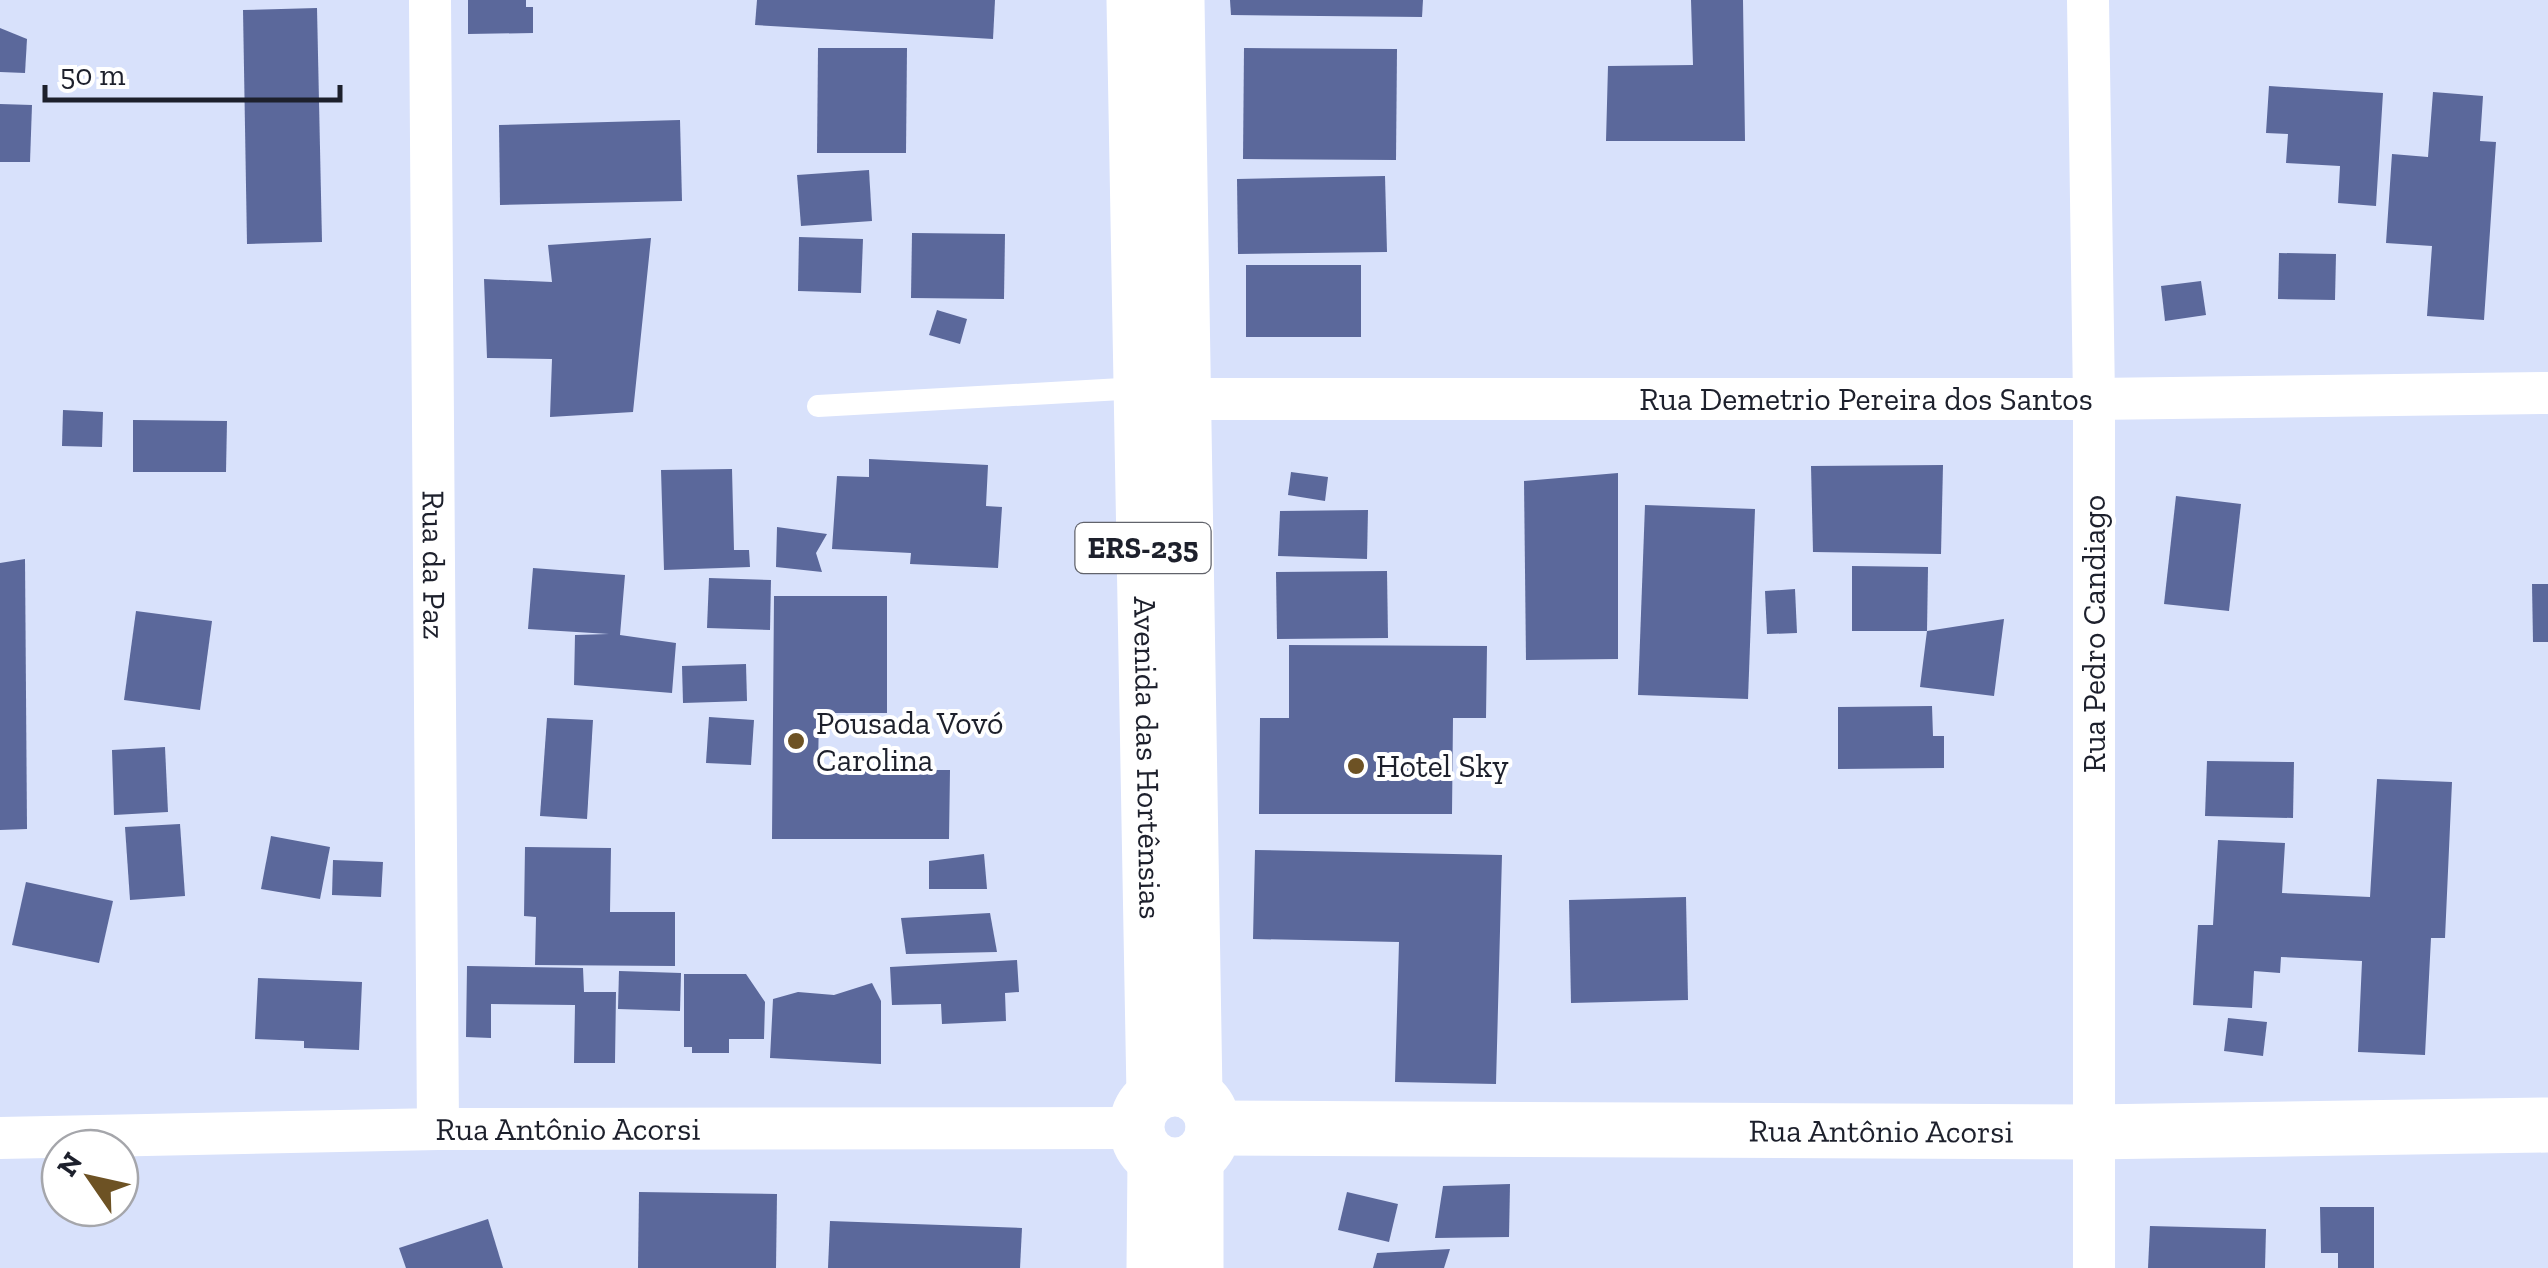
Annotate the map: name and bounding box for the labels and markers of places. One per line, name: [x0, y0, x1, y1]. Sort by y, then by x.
place label: Pousada Vovó Carolina: [816, 704, 1003, 779]
marker: Pousada Vovó Carolina: [785, 730, 807, 752]
place label: Hotel Sky: [1376, 747, 1509, 785]
marker: Hotel Sky: [1345, 755, 1367, 777]

